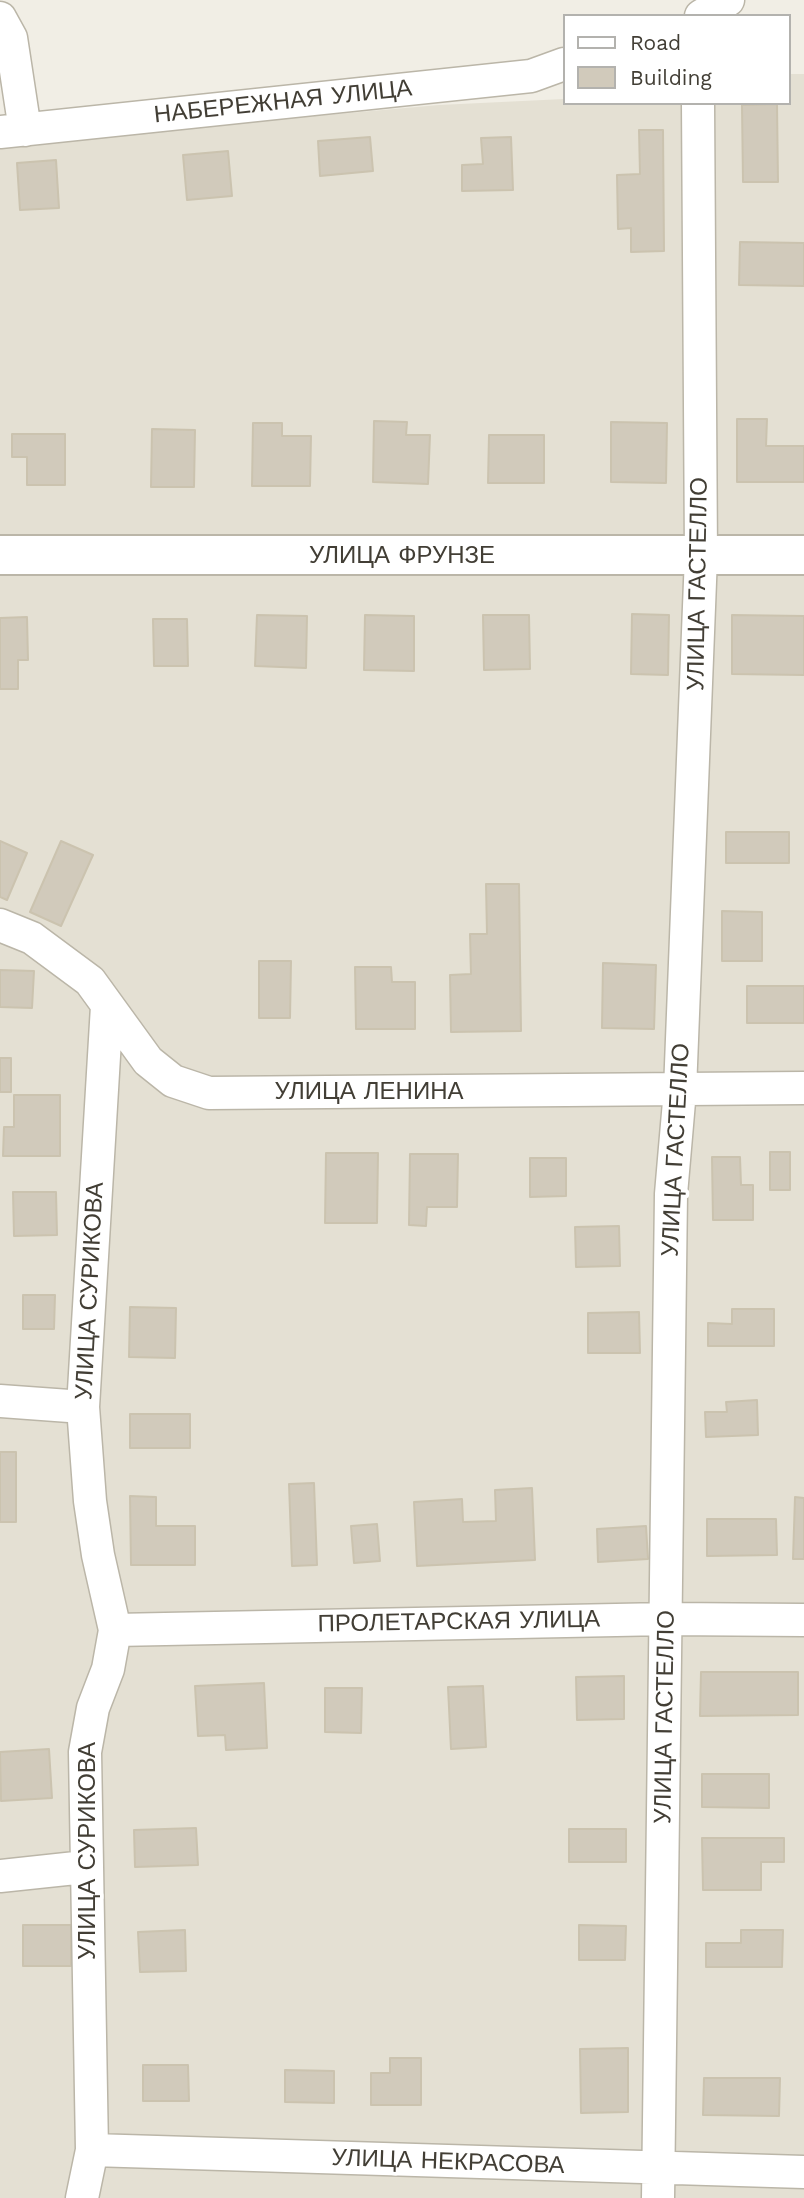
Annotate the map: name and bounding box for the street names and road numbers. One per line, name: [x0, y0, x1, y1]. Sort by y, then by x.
street label: НАБЕРЕЖНАЯ УЛИЦА: [153, 74, 413, 130]
street label: УЛИЦА ГАСТЕЛЛО: [682, 477, 714, 691]
street label: УЛИЦА ФРУНЗЕ: [309, 542, 495, 570]
street label: УЛИЦА ГАСТЕЛЛО: [656, 1043, 696, 1257]
street label: УЛИЦА ЛЕНИНА: [274, 1078, 464, 1106]
street label: УЛИЦА СУРИКОВА: [70, 1181, 110, 1401]
street label: ПРОЛЕТАРСКАЯ УЛИЦА: [317, 1605, 601, 1639]
street label: УЛИЦА ГАСТЕЛЛО: [649, 1610, 681, 1824]
street label: УЛИЦА СУРИКОВА: [74, 1742, 102, 1960]
street label: УЛИЦА НЕКРАСОВА: [331, 2144, 565, 2180]

